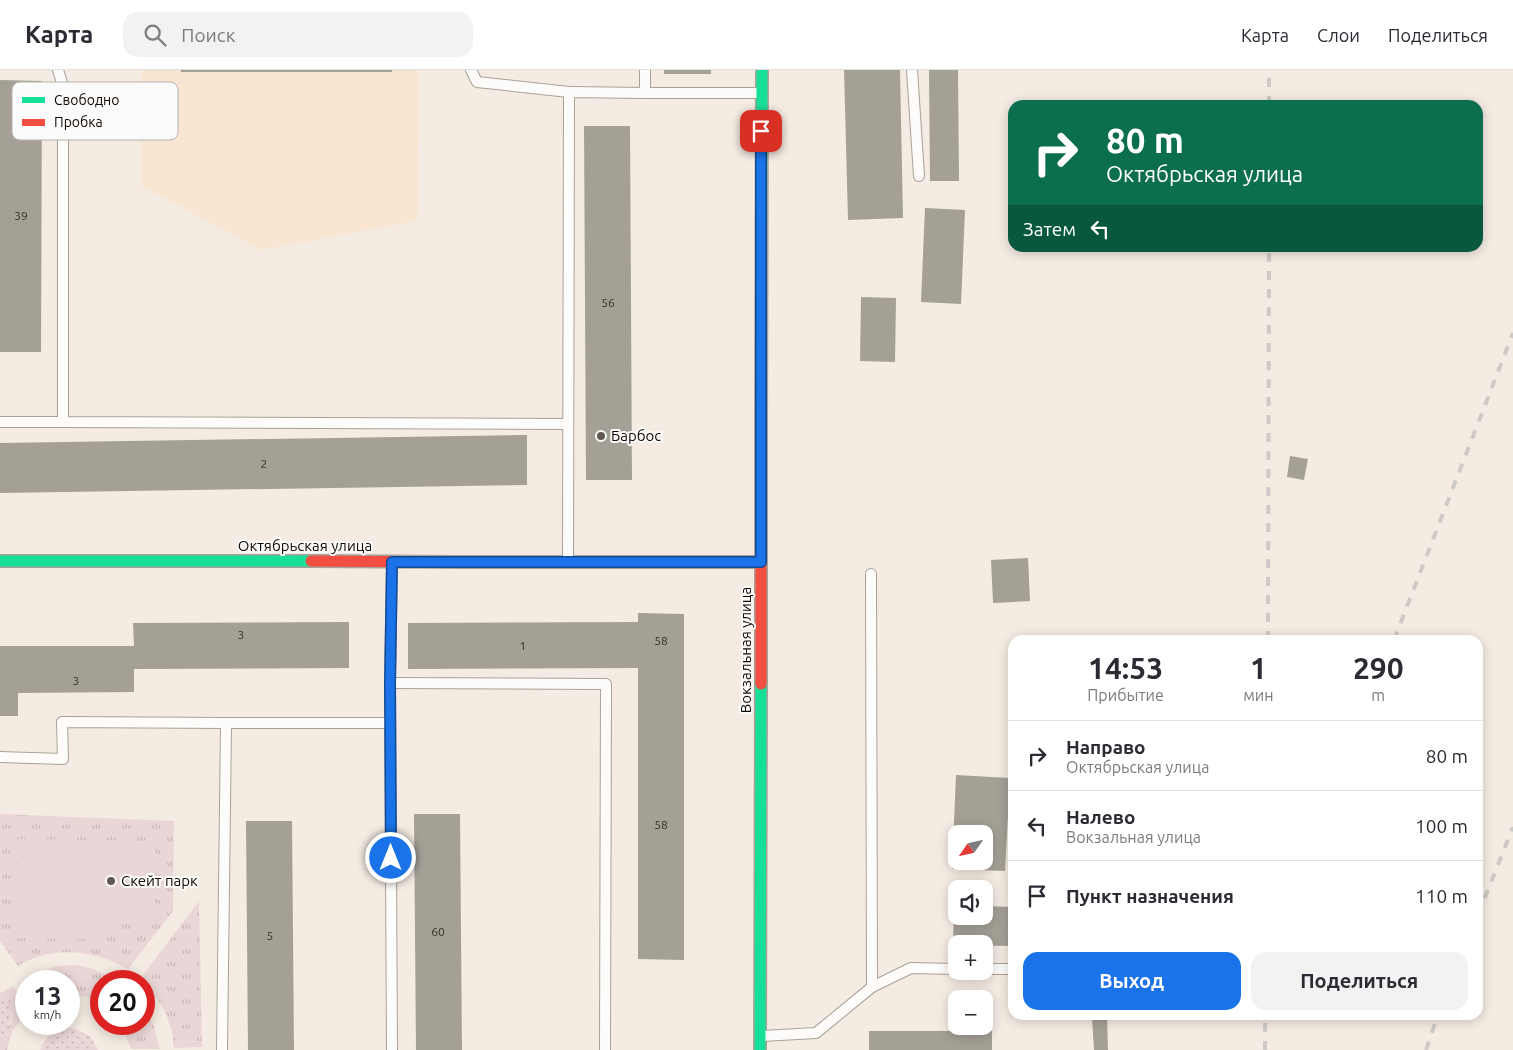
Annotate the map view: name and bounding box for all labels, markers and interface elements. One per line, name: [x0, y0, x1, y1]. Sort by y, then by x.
search box: [123, 12, 473, 57]
text: Карта: [25, 21, 93, 48]
icon: search: [141, 21, 169, 49]
text: Поиск: [181, 24, 235, 46]
text: Карта: [1241, 25, 1289, 45]
text: Слои: [1317, 25, 1360, 45]
text: Поделиться: [1388, 25, 1488, 45]
legend: [12, 82, 178, 140]
text: Свободно: [54, 92, 119, 108]
pin: [740, 110, 782, 152]
text: Пробка: [54, 114, 103, 130]
icon: arrive: [747, 117, 775, 145]
icon: right: [1023, 120, 1088, 185]
text: 80 m: [1106, 120, 1184, 160]
text: Октябрьская улица: [1106, 161, 1303, 186]
house number: 39: [14, 209, 28, 222]
icon: left: [1086, 215, 1114, 243]
text: Затем: [1023, 218, 1076, 240]
house number: 56: [601, 296, 615, 309]
place label: Барбос: [611, 427, 661, 444]
marker: Барбос: [595, 430, 607, 442]
house number: 2: [261, 457, 267, 470]
street label: Октябрьская улица: [238, 537, 372, 554]
street label: Вокзальная улица: [737, 587, 754, 713]
house number: 3: [238, 628, 244, 641]
house number: 58: [654, 634, 668, 647]
house number: 1: [520, 639, 526, 652]
text: 14:53: [1088, 651, 1163, 685]
text: 1: [1250, 651, 1267, 685]
text: 290: [1353, 651, 1404, 685]
house number: 3: [73, 674, 79, 687]
text: Прибытие: [1087, 686, 1164, 704]
text: мин: [1243, 686, 1274, 704]
text: m: [1371, 686, 1385, 704]
text: Направо: [1066, 736, 1146, 758]
icon: right: [1023, 742, 1051, 770]
text: 80 m: [1426, 745, 1468, 767]
text: Октябрьская улица: [1066, 758, 1209, 776]
text: Налево: [1066, 806, 1135, 828]
icon: left: [1023, 812, 1051, 840]
text: 100 m: [1415, 815, 1468, 837]
house number: 58: [654, 818, 668, 831]
north arrow: [948, 825, 992, 870]
map controls: [948, 825, 993, 1035]
text: Вокзальная улица: [1066, 828, 1201, 846]
position arrow: [364, 831, 416, 883]
place label: Скейт парк: [121, 872, 198, 889]
marker: Скейт парк: [105, 875, 117, 887]
button: sound: [948, 880, 993, 925]
icon: arrive: [1023, 882, 1051, 910]
text: Пункт назначения: [1066, 885, 1234, 907]
text: 110 m: [1415, 885, 1468, 907]
house number: 60: [431, 925, 445, 938]
house number: 5: [267, 929, 273, 942]
button: +: [948, 935, 993, 980]
button: Выход: [1023, 952, 1241, 1010]
button: Поделиться: [1251, 952, 1468, 1010]
speed limit sign: 20: [90, 970, 155, 1035]
text: 13: [33, 982, 62, 1010]
button: −: [948, 990, 993, 1035]
text: km/h: [34, 1008, 61, 1021]

